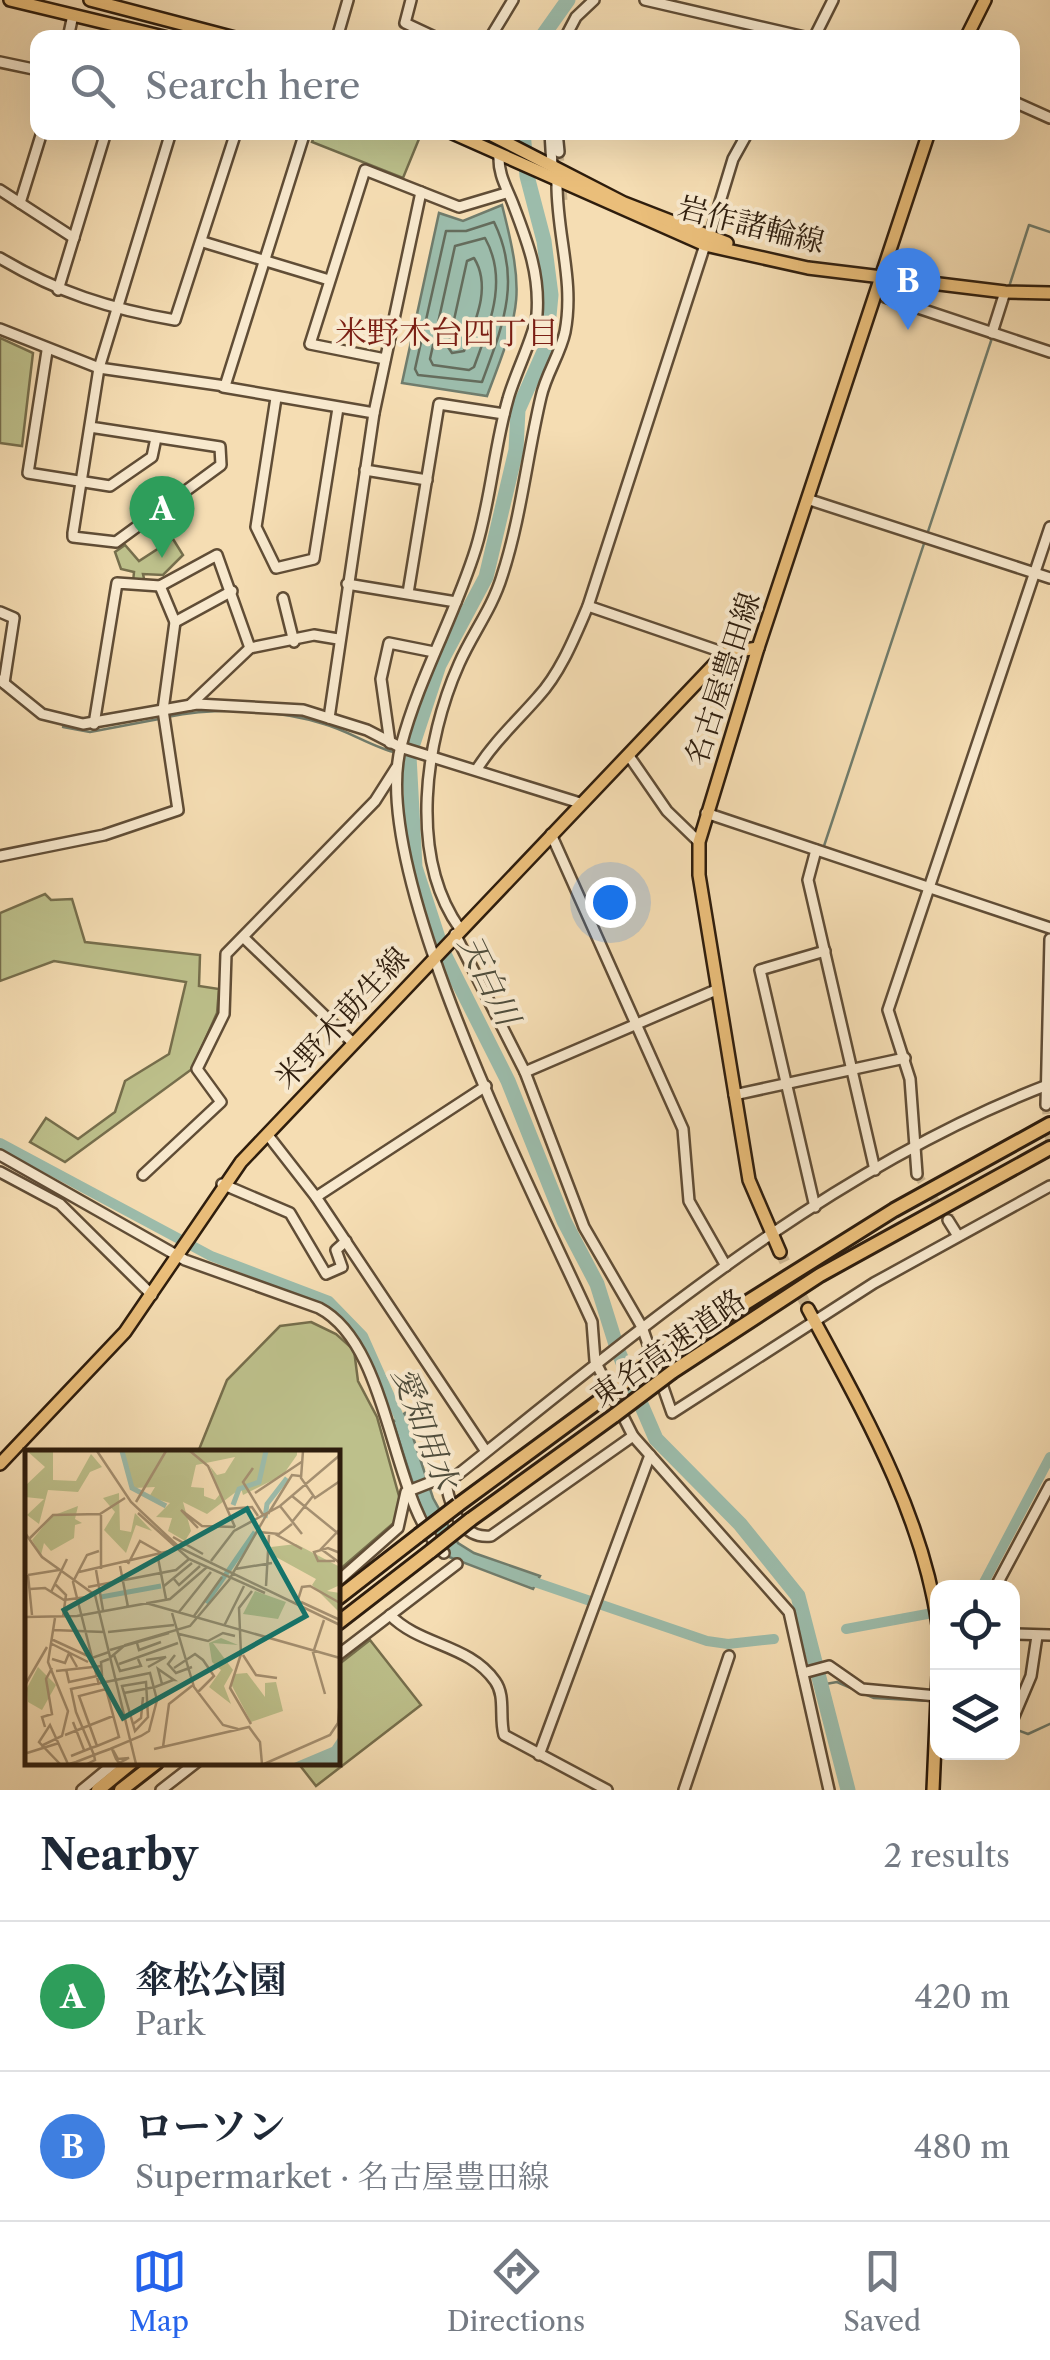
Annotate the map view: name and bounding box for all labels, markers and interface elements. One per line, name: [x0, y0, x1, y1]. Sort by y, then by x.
search box: [30, 30, 1020, 140]
icon: search: [65, 58, 120, 113]
text: Search here: [145, 62, 360, 109]
street label: 岩作諸輪線: [674, 188, 828, 261]
pin: B: [876, 248, 940, 330]
district label: 米野木台四丁目: [335, 313, 559, 352]
pin: A: [130, 476, 194, 558]
street label: 名古屋豊田線: [677, 588, 768, 770]
your location: [585, 877, 636, 928]
water label: 天白川: [451, 928, 529, 1034]
street label: 米野木莇生線: [267, 939, 417, 1096]
street label: 東名高速道路: [583, 1281, 752, 1414]
water label: 愛知用水: [384, 1361, 468, 1497]
inset map: [25, 1450, 340, 1765]
map controls: [930, 1580, 1020, 1760]
button: locate: [930, 1580, 1020, 1670]
button: layers: [930, 1670, 1020, 1760]
text: Nearby: [40, 1829, 198, 1881]
text: 2 results: [884, 1836, 1010, 1875]
text: 傘松公園: [135, 1956, 287, 2003]
text: A: [60, 1977, 85, 2016]
text: 420 m: [914, 1977, 1010, 2016]
text: Park: [135, 2004, 205, 2043]
text: ローソン: [135, 2103, 285, 2150]
text: B: [61, 2127, 84, 2166]
text: 480 m: [914, 2127, 1010, 2166]
text: Supermarket · 名古屋豊田線: [135, 2157, 550, 2196]
tab: Map: [129, 2244, 189, 2338]
tab: Directions: [447, 2244, 585, 2338]
tab: Saved: [843, 2244, 921, 2338]

